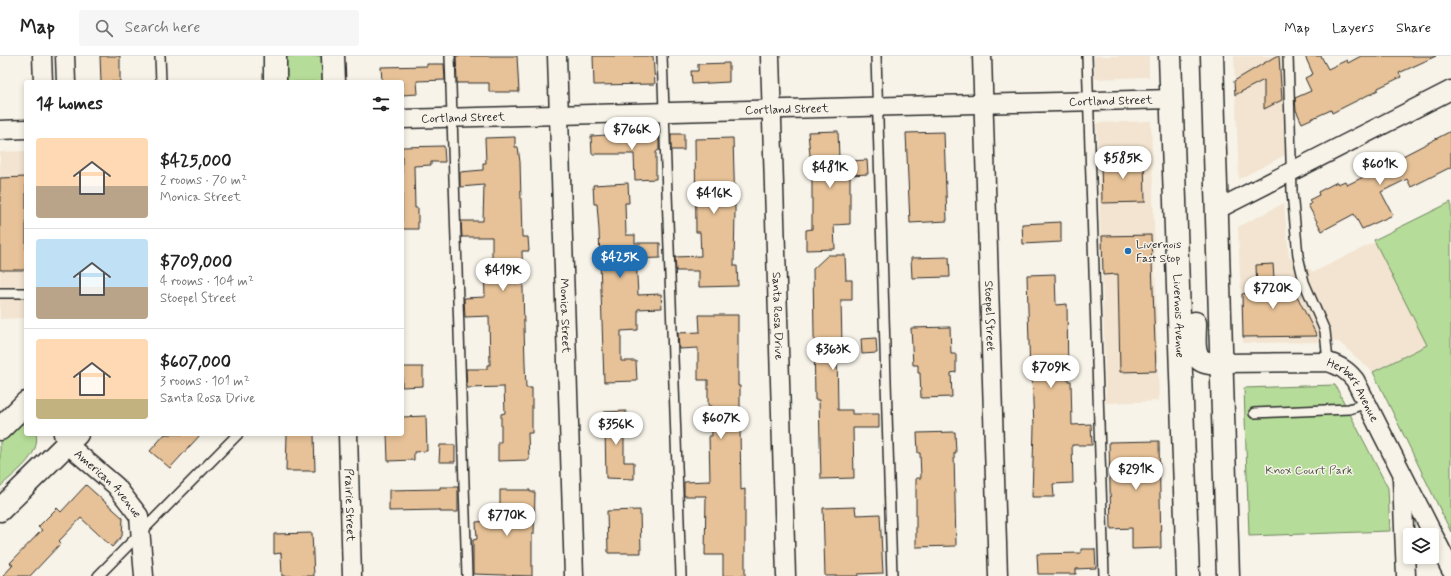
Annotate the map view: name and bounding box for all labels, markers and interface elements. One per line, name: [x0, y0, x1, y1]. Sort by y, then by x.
search box: [79, 10, 359, 46]
text: Map: [20, 15, 55, 40]
icon: search: [93, 17, 115, 39]
text: Search here: [125, 18, 200, 38]
text: Map: [1284, 19, 1310, 37]
text: Layers: [1332, 19, 1374, 37]
text: Share: [1396, 19, 1431, 37]
text: 14 homes: [36, 93, 103, 115]
icon: filters: [370, 93, 392, 115]
street label: Cortland Street: [1069, 93, 1153, 111]
street label: Cortland Street: [745, 101, 829, 119]
street label: Cortland Street: [421, 109, 505, 128]
pin: $766K: [604, 117, 660, 151]
text: $766K: [613, 121, 651, 138]
pin: $585K: [1095, 146, 1151, 180]
text: $425,000: [160, 150, 231, 172]
text: $585K: [1104, 150, 1142, 167]
pin: $601K: [1352, 152, 1408, 186]
icon: home: [68, 154, 116, 202]
pin: $481K: [802, 155, 858, 189]
text: $601K: [1362, 156, 1398, 173]
text: $481K: [812, 159, 848, 176]
text: 2 rooms · 70 m²: [160, 172, 247, 189]
pin: $416K: [686, 181, 742, 215]
text: $416K: [696, 185, 732, 202]
text: Monica Street: [160, 189, 241, 206]
place label: Livernois Fast Stop: [1136, 237, 1181, 267]
pin: $425K: [592, 245, 648, 279]
marker: Livernois Fast Stop: [1123, 246, 1133, 256]
text: $425K: [601, 249, 639, 266]
text: $709,000: [160, 251, 232, 273]
icon: home: [68, 255, 116, 303]
pin: $419K: [475, 258, 531, 292]
text: $419K: [485, 262, 521, 279]
street label: Santa Rosa Drive: [768, 272, 786, 361]
text: 4 rooms · 104 m²: [160, 273, 254, 290]
street label: Livernois Avenue: [1169, 274, 1187, 358]
pin: $720K: [1245, 276, 1301, 310]
street label: Monica Street: [555, 278, 574, 354]
text: $720K: [1253, 280, 1293, 297]
street label: Stoepel Street: [980, 281, 998, 352]
text: Stoepel Street: [160, 290, 236, 307]
pin: $363K: [805, 337, 861, 371]
text: $363K: [815, 341, 851, 358]
text: $607,000: [160, 351, 231, 373]
icon: home: [68, 355, 116, 403]
pin: $709K: [1023, 355, 1079, 389]
street label: Herbert Avenue: [1324, 355, 1382, 425]
text: $709K: [1032, 359, 1071, 376]
text: 3 rooms · 101 m²: [160, 373, 249, 390]
text: Santa Rosa Drive: [160, 390, 255, 407]
pin: $607K: [693, 406, 749, 440]
text: $607K: [702, 410, 740, 427]
pin: $356K: [588, 412, 644, 446]
text: $356K: [598, 416, 634, 433]
street label: American Avenue: [70, 447, 145, 522]
pin: $291K: [1108, 457, 1164, 491]
text: $291K: [1118, 461, 1154, 478]
park label: Knox Court Park: [1265, 463, 1353, 479]
street label: Prairie Street: [340, 468, 358, 542]
pin: $770K: [479, 503, 535, 537]
text: $770K: [487, 507, 527, 524]
map controls: [1403, 528, 1439, 564]
button: layers: [1403, 528, 1439, 564]

